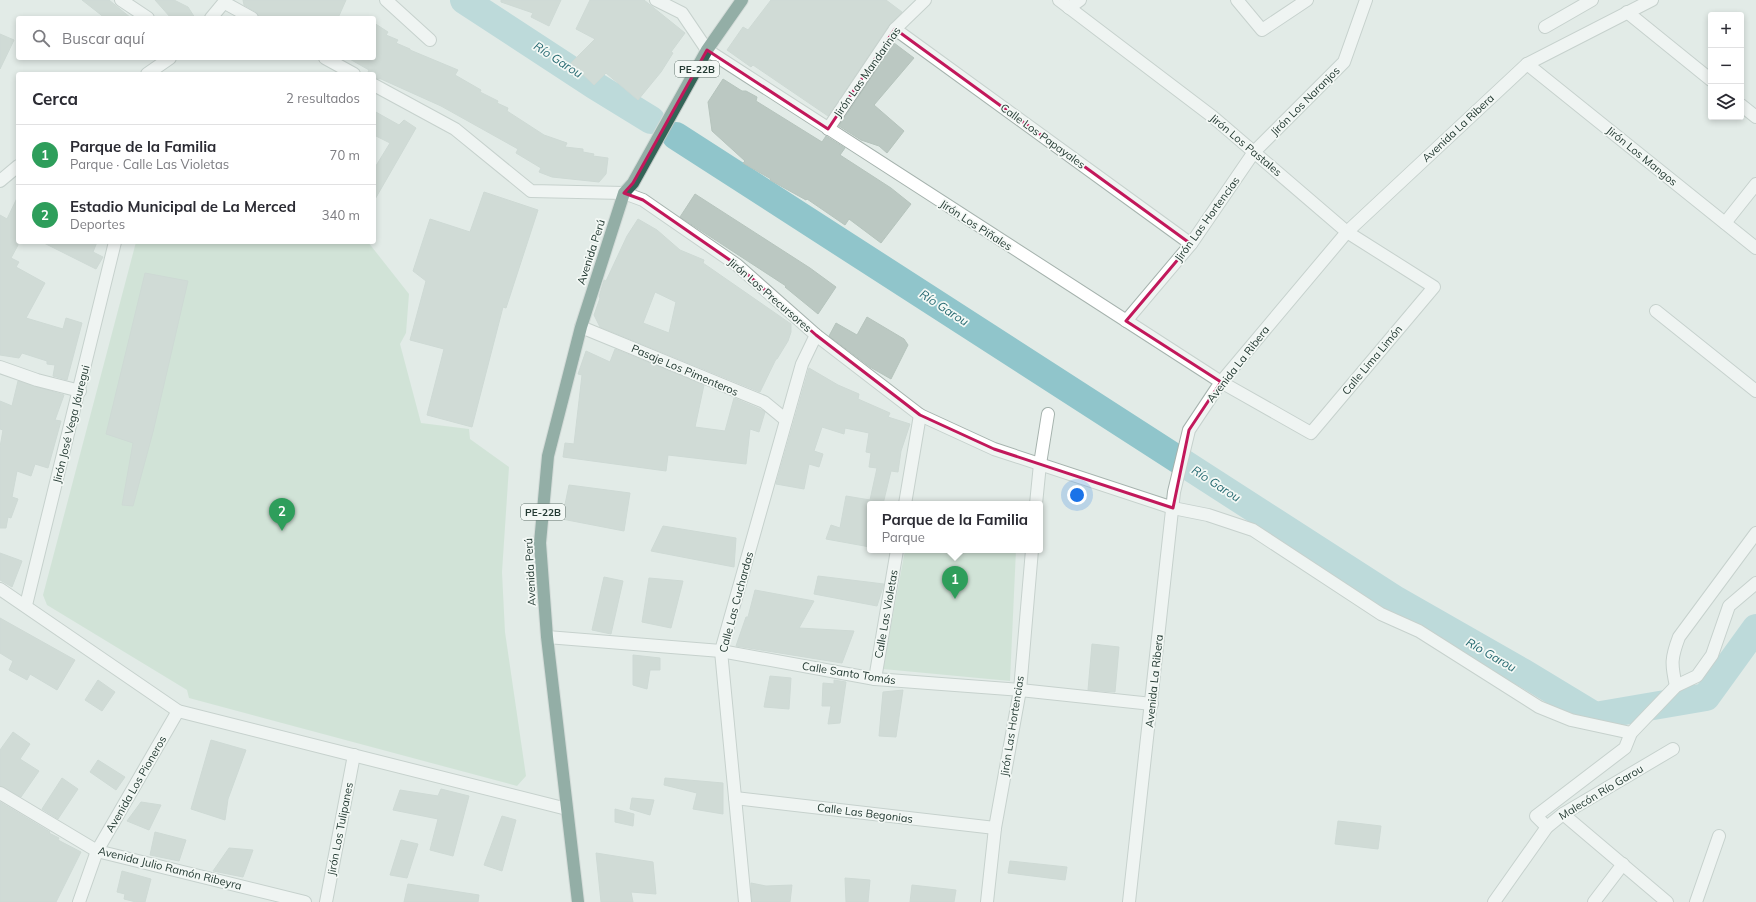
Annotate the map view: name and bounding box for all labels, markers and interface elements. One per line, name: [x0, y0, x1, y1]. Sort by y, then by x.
map controls: [1708, 12, 1744, 120]
button: +: [1708, 12, 1744, 48]
search box: [16, 16, 376, 60]
street label: Jirón Las Mandarinas: [830, 24, 904, 120]
icon: search: [30, 27, 52, 49]
text: Buscar aquí: [62, 29, 144, 48]
water label: Río Garou: [531, 38, 586, 81]
button: −: [1708, 48, 1744, 84]
road number: PE-22B: [675, 61, 719, 77]
street label: Jirón Los Naranjos: [1267, 63, 1343, 139]
button: layers: [1708, 84, 1744, 120]
text: Cerca: [32, 88, 78, 109]
text: 2 resultados: [286, 90, 360, 106]
street label: Avenida La Ribera: [1419, 91, 1497, 165]
street label: Calle Los Papayales: [998, 100, 1088, 172]
street label: Jirón Los Pastales: [1207, 111, 1285, 179]
street label: Jirón Los Mangos: [1604, 123, 1680, 189]
text: Parque de la Familia: [70, 137, 216, 156]
text: 1: [41, 147, 49, 163]
text: 70 m: [330, 147, 360, 163]
text: Parque · Calle Las Violetas: [70, 156, 229, 172]
street label: Jirón Las Hortencias: [1171, 174, 1243, 264]
street label: Jirón Los Piñales: [937, 196, 1015, 254]
text: Estadio Municipal de La Merced: [70, 197, 296, 216]
text: 2: [41, 207, 49, 223]
text: 340 m: [322, 207, 360, 223]
text: Deportes: [70, 216, 125, 232]
street label: Avenida Perú: [574, 218, 608, 286]
street label: Jirón Los Precursores: [725, 255, 815, 335]
water label: Río Garou: [917, 286, 972, 329]
street label: Calle Lima Limón: [1339, 322, 1405, 398]
street label: Avenida La Ribera: [1204, 323, 1272, 405]
street label: Pasaje Los Pimenteros: [629, 341, 741, 399]
street label: Jirón José Vega Jáuregui: [50, 364, 92, 484]
water label: Río Garou: [1189, 462, 1244, 505]
your location: [1067, 485, 1087, 505]
pin: 2: [269, 498, 295, 531]
popup: [867, 501, 1043, 553]
road number: PE-22B: [521, 504, 565, 520]
text: Parque de la Familia: [882, 510, 1028, 529]
text: Parque: [882, 529, 925, 545]
street label: Avenida Perú: [521, 538, 539, 606]
street label: Calle Las Cuchardas: [716, 550, 756, 654]
pin: 1: [942, 566, 968, 599]
street label: Calle Las Violetas: [871, 568, 901, 660]
street label: Avenida La Ribera: [1142, 634, 1166, 728]
water label: Río Garou: [1464, 634, 1519, 675]
street label: Calle Santo Tomás: [801, 659, 897, 687]
street label: Jirón Las Hortencias: [997, 675, 1027, 777]
street label: Avenida Los Pioneros: [103, 733, 169, 835]
street label: Malecón Río Garou: [1556, 761, 1646, 823]
street label: Jirón Los Tulipanes: [324, 781, 356, 877]
street label: Calle Las Begonias: [816, 800, 914, 826]
street label: Avenida Julio Ramón Ribeyra: [97, 843, 243, 893]

